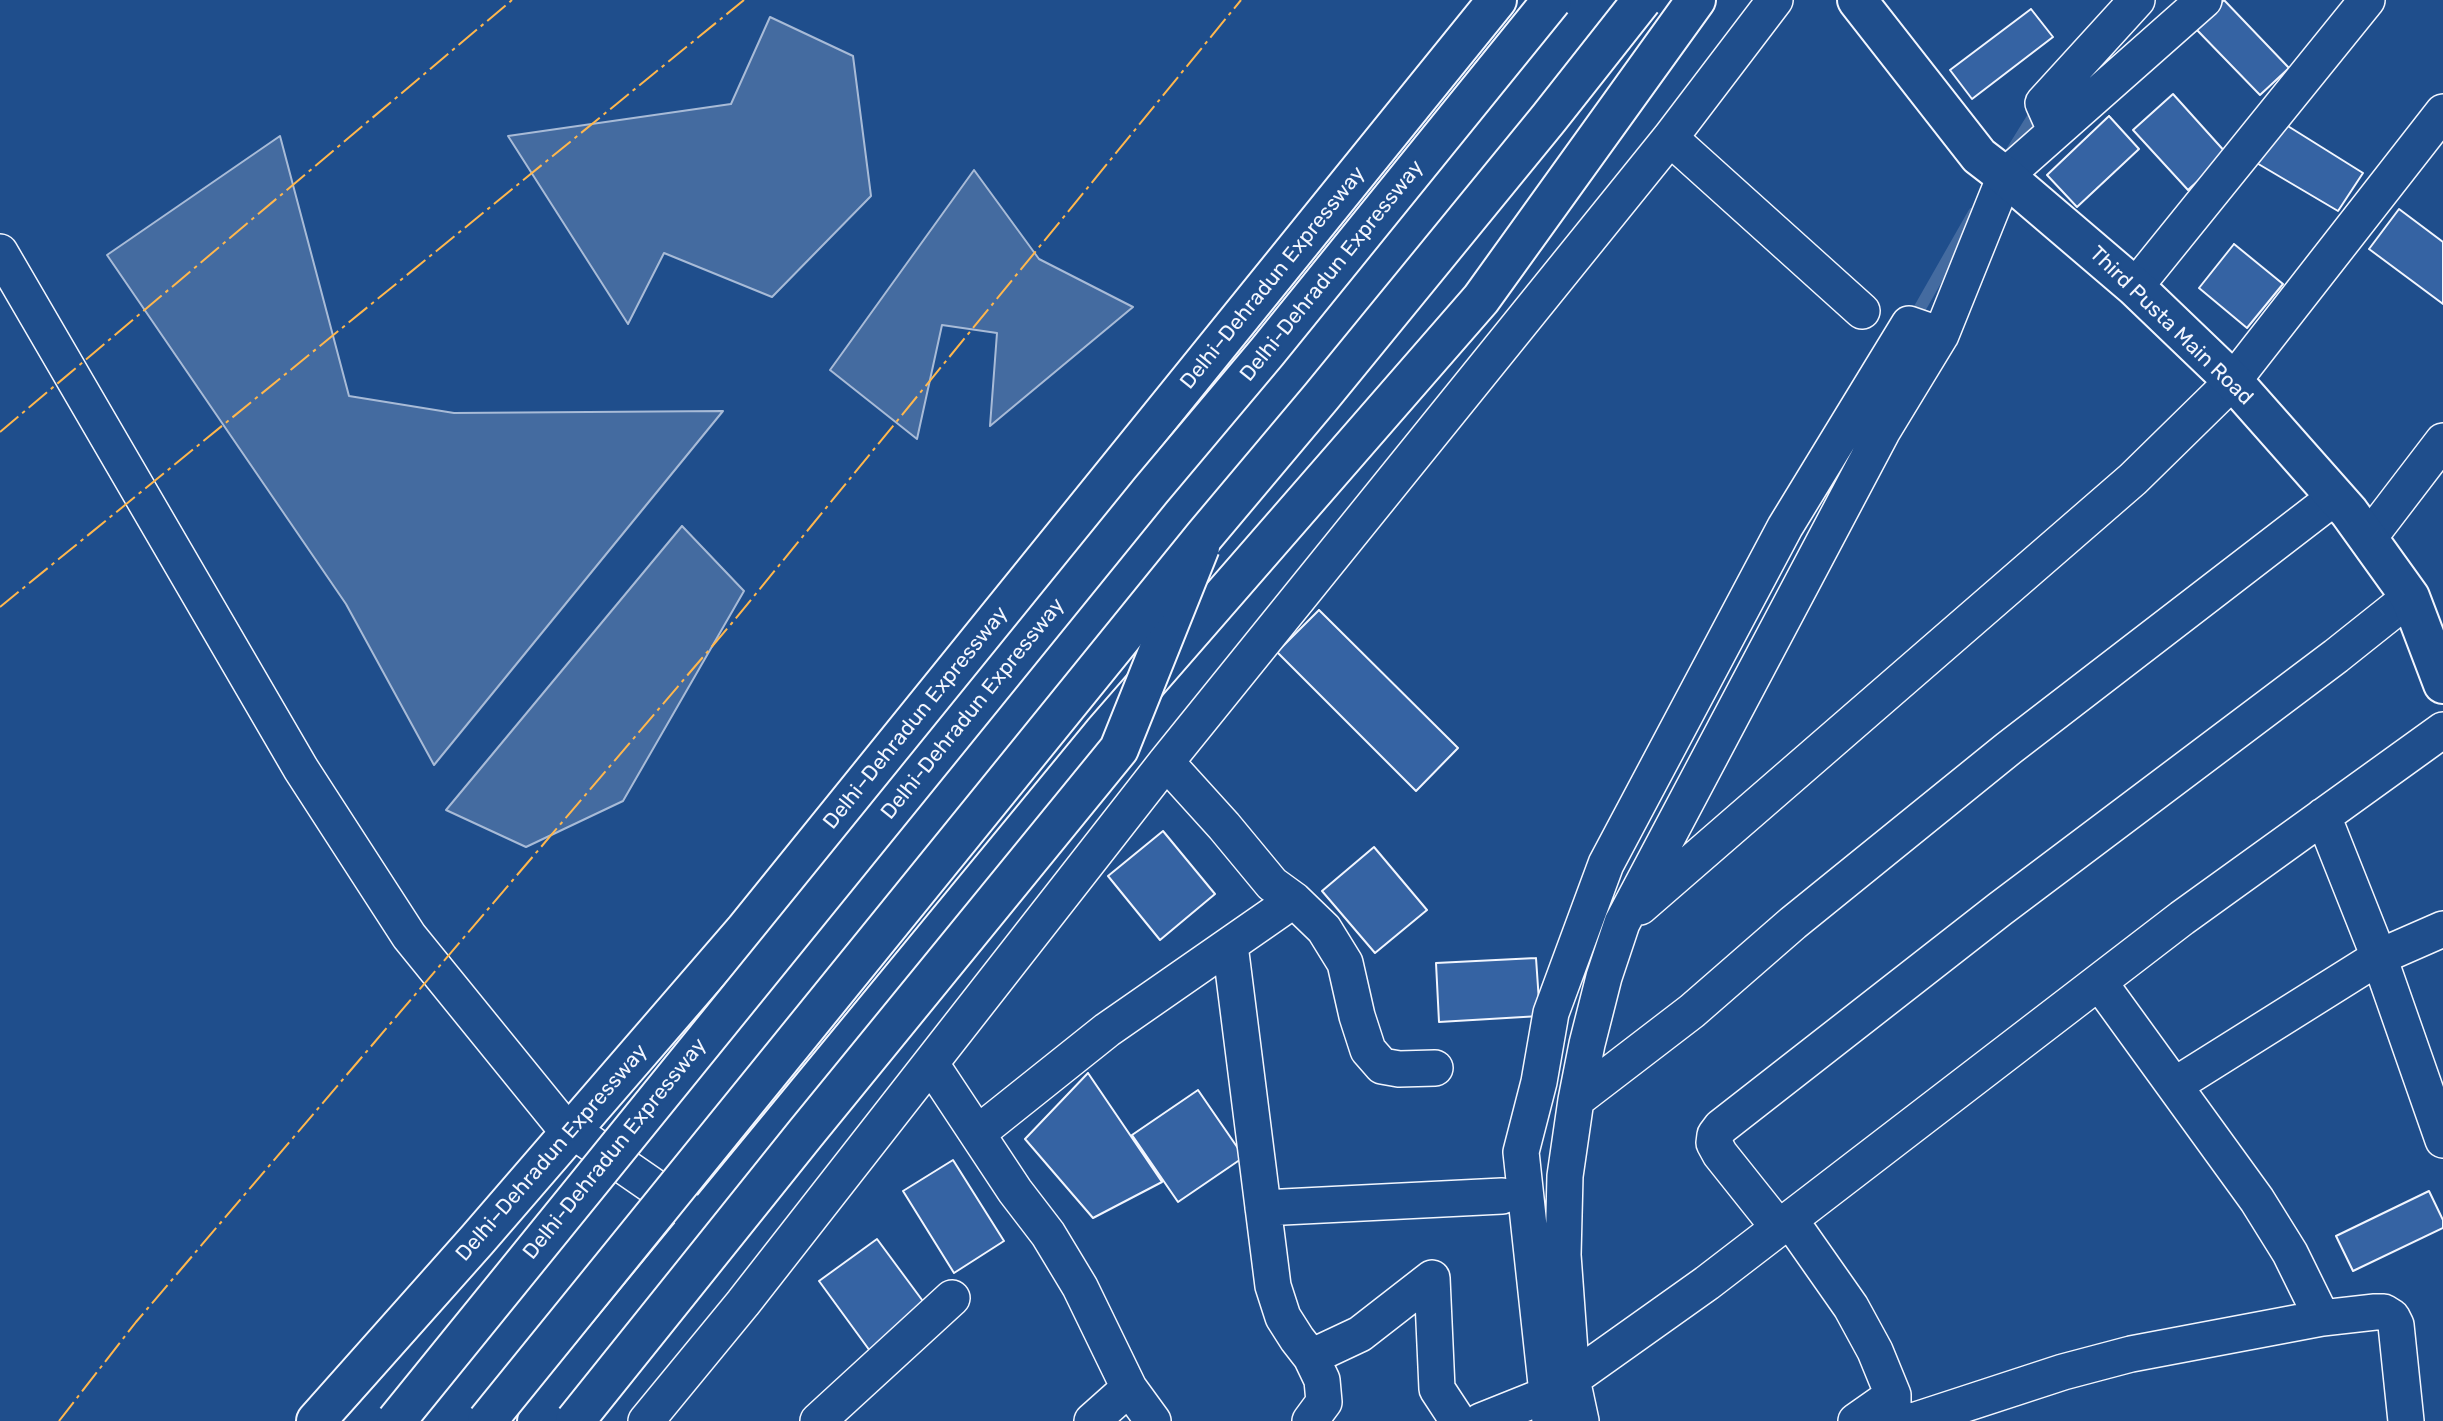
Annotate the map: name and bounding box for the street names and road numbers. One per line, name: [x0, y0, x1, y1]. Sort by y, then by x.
street label: Delhi-Dehradun Expressway: [1235, 155, 1429, 387]
street label: Delhi–Dehradun Expressway: [1175, 162, 1371, 394]
street label: Third Pusta Main Road: [2084, 241, 2258, 411]
street label: Delhi-Dehradun Expressway: [876, 593, 1070, 825]
street label: Delhi–Dehradun Expressway: [818, 602, 1014, 834]
street label: Delhi-Dehradun Expressway: [518, 1033, 712, 1265]
street label: Delhi–Dehradun Expressway: [451, 1039, 653, 1267]

